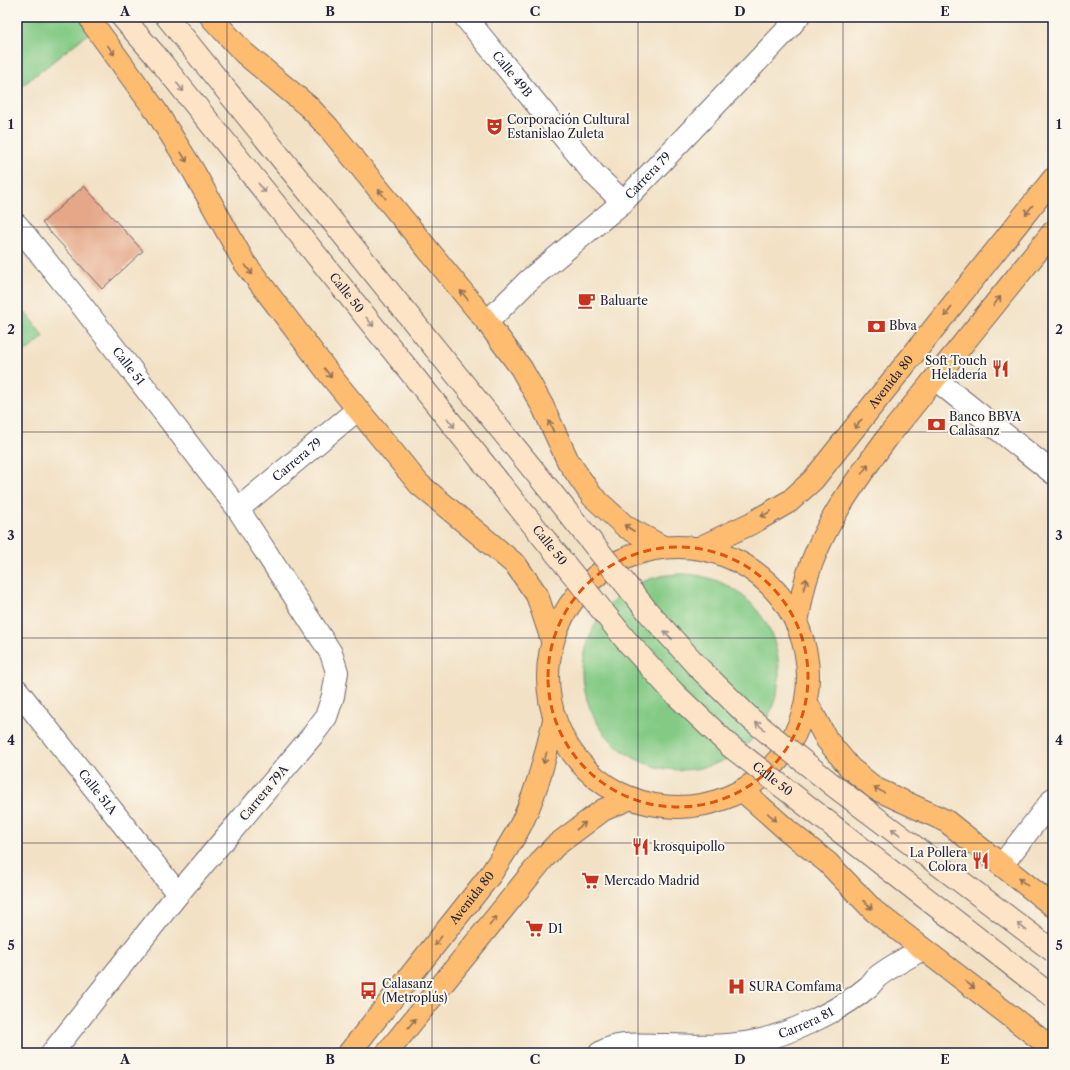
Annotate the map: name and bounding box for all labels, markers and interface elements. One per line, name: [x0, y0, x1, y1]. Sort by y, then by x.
text: A: [119, 3, 131, 19]
text: B: [325, 3, 335, 19]
text: C: [530, 3, 540, 19]
text: D: [734, 3, 746, 19]
text: E: [940, 3, 950, 19]
one-way arrow: [107, 44, 115, 55]
street label: Calle 49B: [489, 48, 536, 100]
one-way arrow: [176, 81, 185, 92]
place label: Corporación Cultural Estanislao Zuleta: [507, 112, 630, 141]
text: 1: [8, 116, 14, 132]
text: 1: [1056, 116, 1062, 132]
theatre icon: Corporación Cultural Estanislao Zuleta: [484, 117, 504, 137]
street label: Carrera 79: [622, 148, 674, 202]
one-way arrow: [181, 151, 189, 163]
one-way arrow: [258, 182, 266, 193]
one-way arrow: [378, 188, 387, 199]
one-way arrow: [1024, 204, 1033, 215]
one-way arrow: [245, 264, 253, 275]
street label: Calle 50: [326, 270, 367, 316]
one-way arrow: [460, 289, 469, 300]
cafe icon: Baluarte: [577, 291, 597, 311]
place label: Baluarte: [600, 293, 648, 308]
one-way arrow: [993, 296, 1002, 306]
one-way arrow: [944, 306, 952, 317]
one-way arrow: [365, 316, 374, 327]
bank icon: Bbva: [866, 316, 886, 336]
place label: Bbva: [889, 318, 917, 333]
text: 2: [7, 321, 15, 337]
text: 2: [1055, 321, 1063, 337]
street label: Calle 51: [109, 344, 148, 388]
street label: Avenida 80: [864, 352, 916, 412]
place label: Soft Touch Heladería: [925, 353, 988, 382]
restaurant icon: Soft Touch Heladería: [990, 358, 1010, 378]
one-way arrow: [324, 367, 332, 378]
place label: Banco BBVA Calasanz: [949, 409, 1022, 438]
bank icon: Banco BBVA Calasanz: [926, 414, 946, 434]
one-way arrow: [447, 418, 456, 428]
one-way arrow: [854, 419, 862, 430]
one-way arrow: [547, 420, 555, 432]
street label: Carrera 79: [269, 435, 325, 484]
one-way arrow: [861, 463, 869, 474]
one-way arrow: [760, 511, 772, 519]
street label: Calle 50: [530, 522, 571, 568]
one-way arrow: [623, 523, 634, 532]
text: 3: [7, 527, 15, 543]
text: 3: [1055, 527, 1063, 543]
one-way arrow: [802, 578, 810, 591]
one-way arrow: [664, 630, 673, 640]
one-way arrow: [755, 722, 766, 731]
text: 4: [7, 732, 15, 748]
text: 4: [1055, 732, 1063, 748]
one-way arrow: [540, 751, 548, 764]
street label: Calle 50: [750, 758, 796, 799]
street label: Carrera 79A: [236, 761, 292, 824]
street label: Calle 51A: [75, 766, 121, 818]
one-way arrow: [873, 785, 885, 793]
one-way arrow: [767, 812, 778, 821]
one-way arrow: [575, 822, 586, 830]
one-way arrow: [890, 828, 901, 836]
restaurant icon: krosquipollo: [630, 837, 650, 857]
place label: krosquipollo: [653, 839, 725, 854]
place label: La Pollera Colora: [910, 845, 968, 874]
restaurant icon: La Pollera Colora: [970, 850, 990, 870]
street label: Avenida 80: [445, 868, 497, 928]
supermarket icon: Mercado Madrid: [581, 871, 601, 891]
place label: Mercado Madrid: [604, 873, 700, 888]
one-way arrow: [1017, 878, 1028, 886]
one-way arrow: [863, 900, 873, 910]
one-way arrow: [489, 916, 498, 927]
supermarket icon: D1: [525, 919, 545, 939]
place label: D1: [548, 921, 563, 936]
one-way arrow: [1016, 923, 1027, 932]
one-way arrow: [433, 935, 442, 946]
text: 5: [7, 937, 15, 953]
text: 5: [1055, 937, 1063, 953]
place label: Calasanz (Metroplús): [382, 976, 448, 1005]
hospital icon: SURA Comfama: [726, 977, 746, 997]
place label: SURA Comfama: [749, 979, 842, 994]
bus stop icon: Calasanz (Metroplús): [359, 981, 379, 1001]
one-way arrow: [964, 981, 975, 990]
street label: Carrera 81: [776, 1004, 836, 1041]
one-way arrow: [407, 1017, 416, 1028]
text: A: [119, 1051, 131, 1067]
text: B: [325, 1051, 335, 1067]
text: C: [530, 1051, 540, 1067]
text: D: [734, 1051, 746, 1067]
text: E: [940, 1051, 950, 1067]

